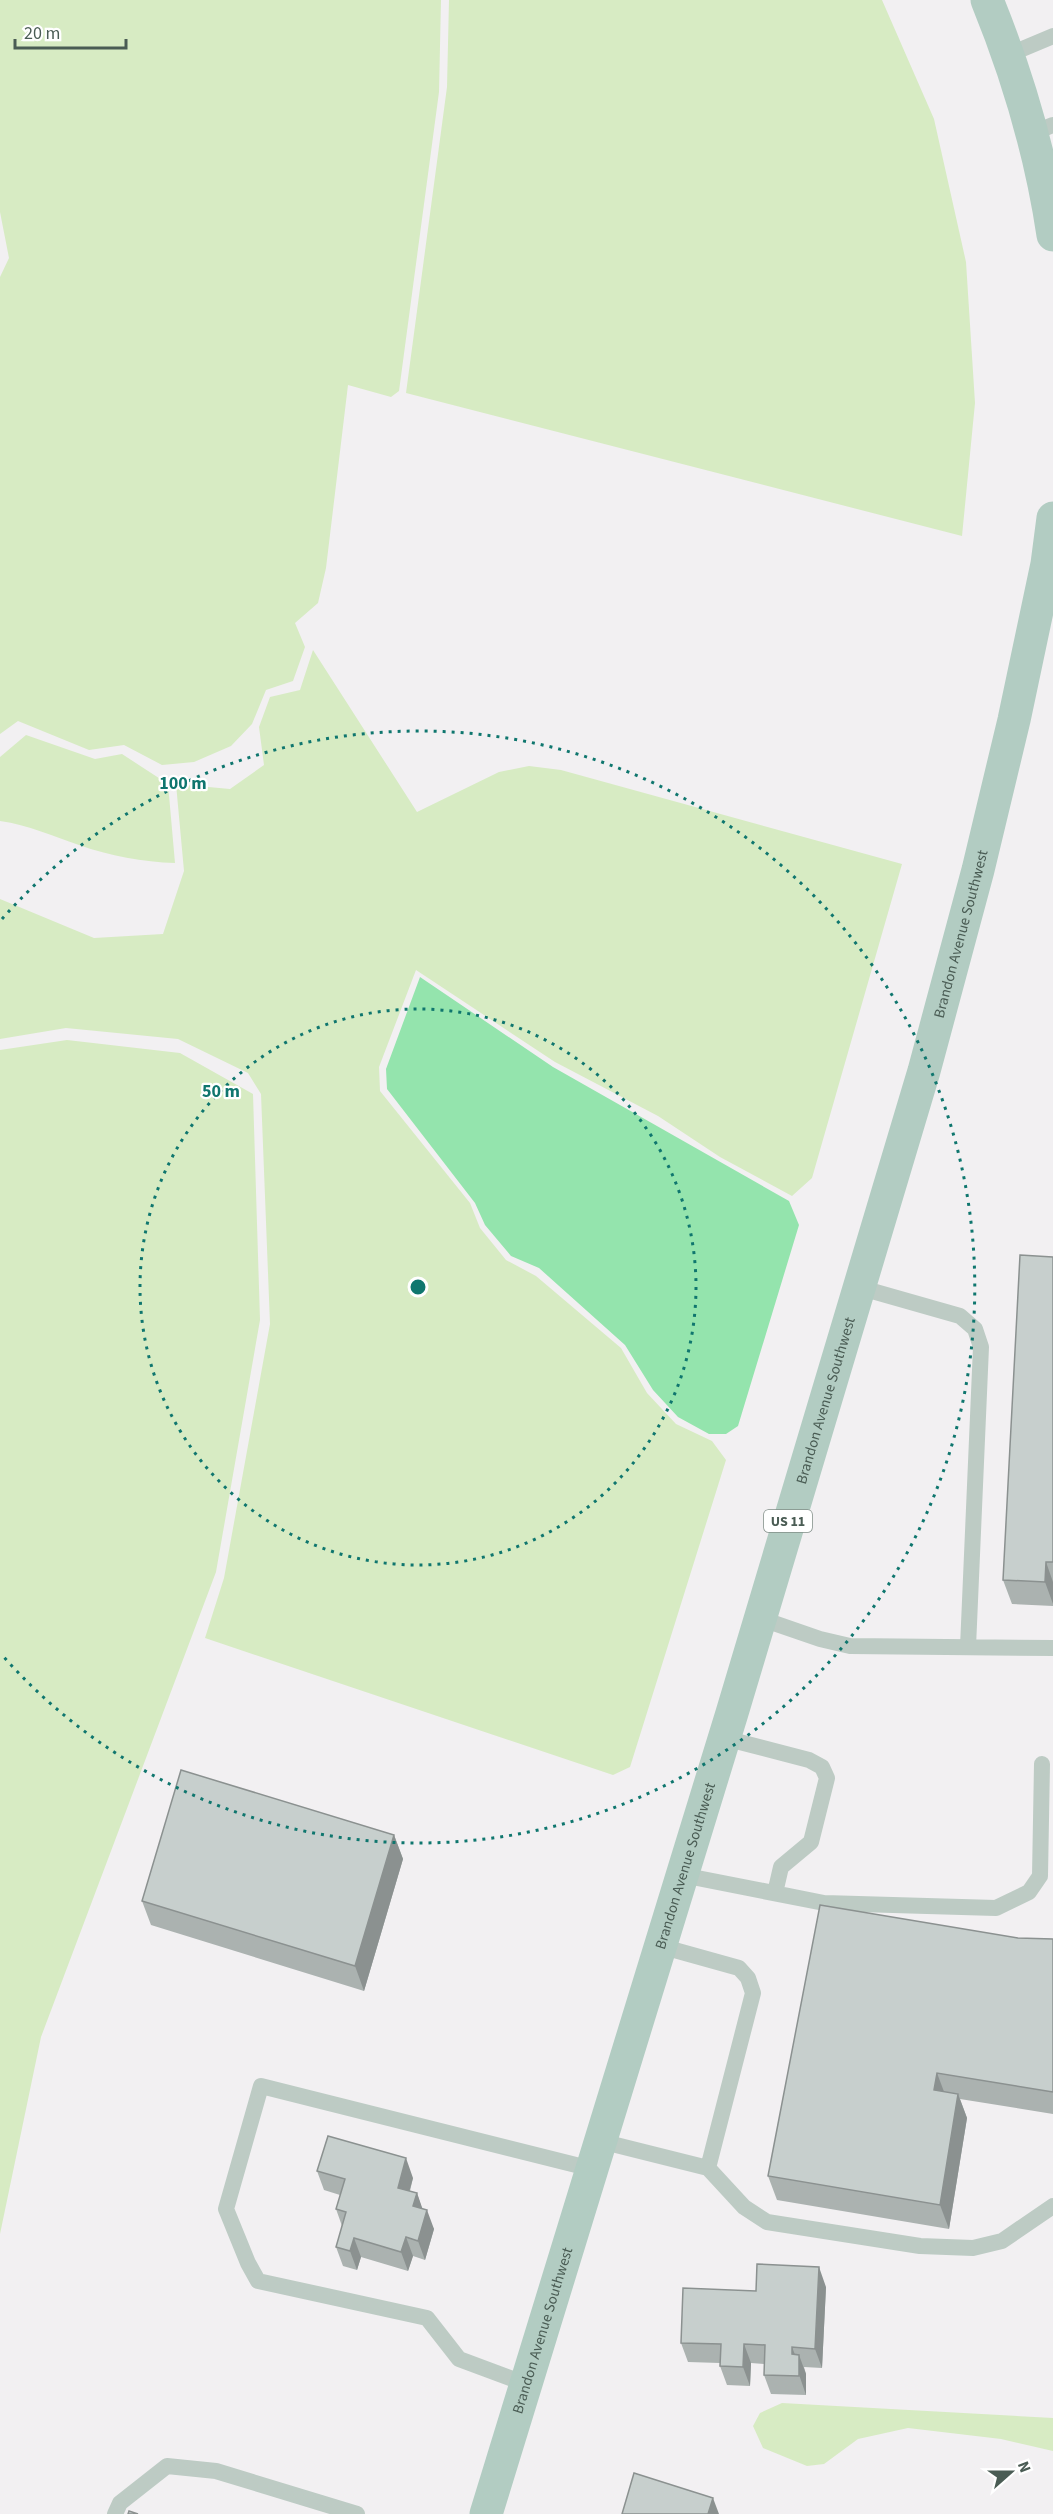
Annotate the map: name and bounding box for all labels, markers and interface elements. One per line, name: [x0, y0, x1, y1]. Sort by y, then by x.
scale bar: [15, 12, 126, 50]
text: 20 m: [24, 21, 60, 46]
text: 100 m: [159, 771, 207, 796]
street label: Brandon Avenue Southwest: [929, 848, 993, 1020]
text: 50 m: [202, 1079, 240, 1104]
centre of rings: [408, 1277, 428, 1297]
street label: Brandon Avenue Southwest: [791, 1315, 861, 1487]
road number: US 11: [764, 1510, 812, 1532]
street label: Brandon Avenue Southwest: [650, 1780, 721, 1952]
street label: Brandon Avenue Southwest: [507, 2245, 578, 2417]
north arrow: [981, 2442, 1041, 2502]
text: N: [1012, 2458, 1036, 2476]

